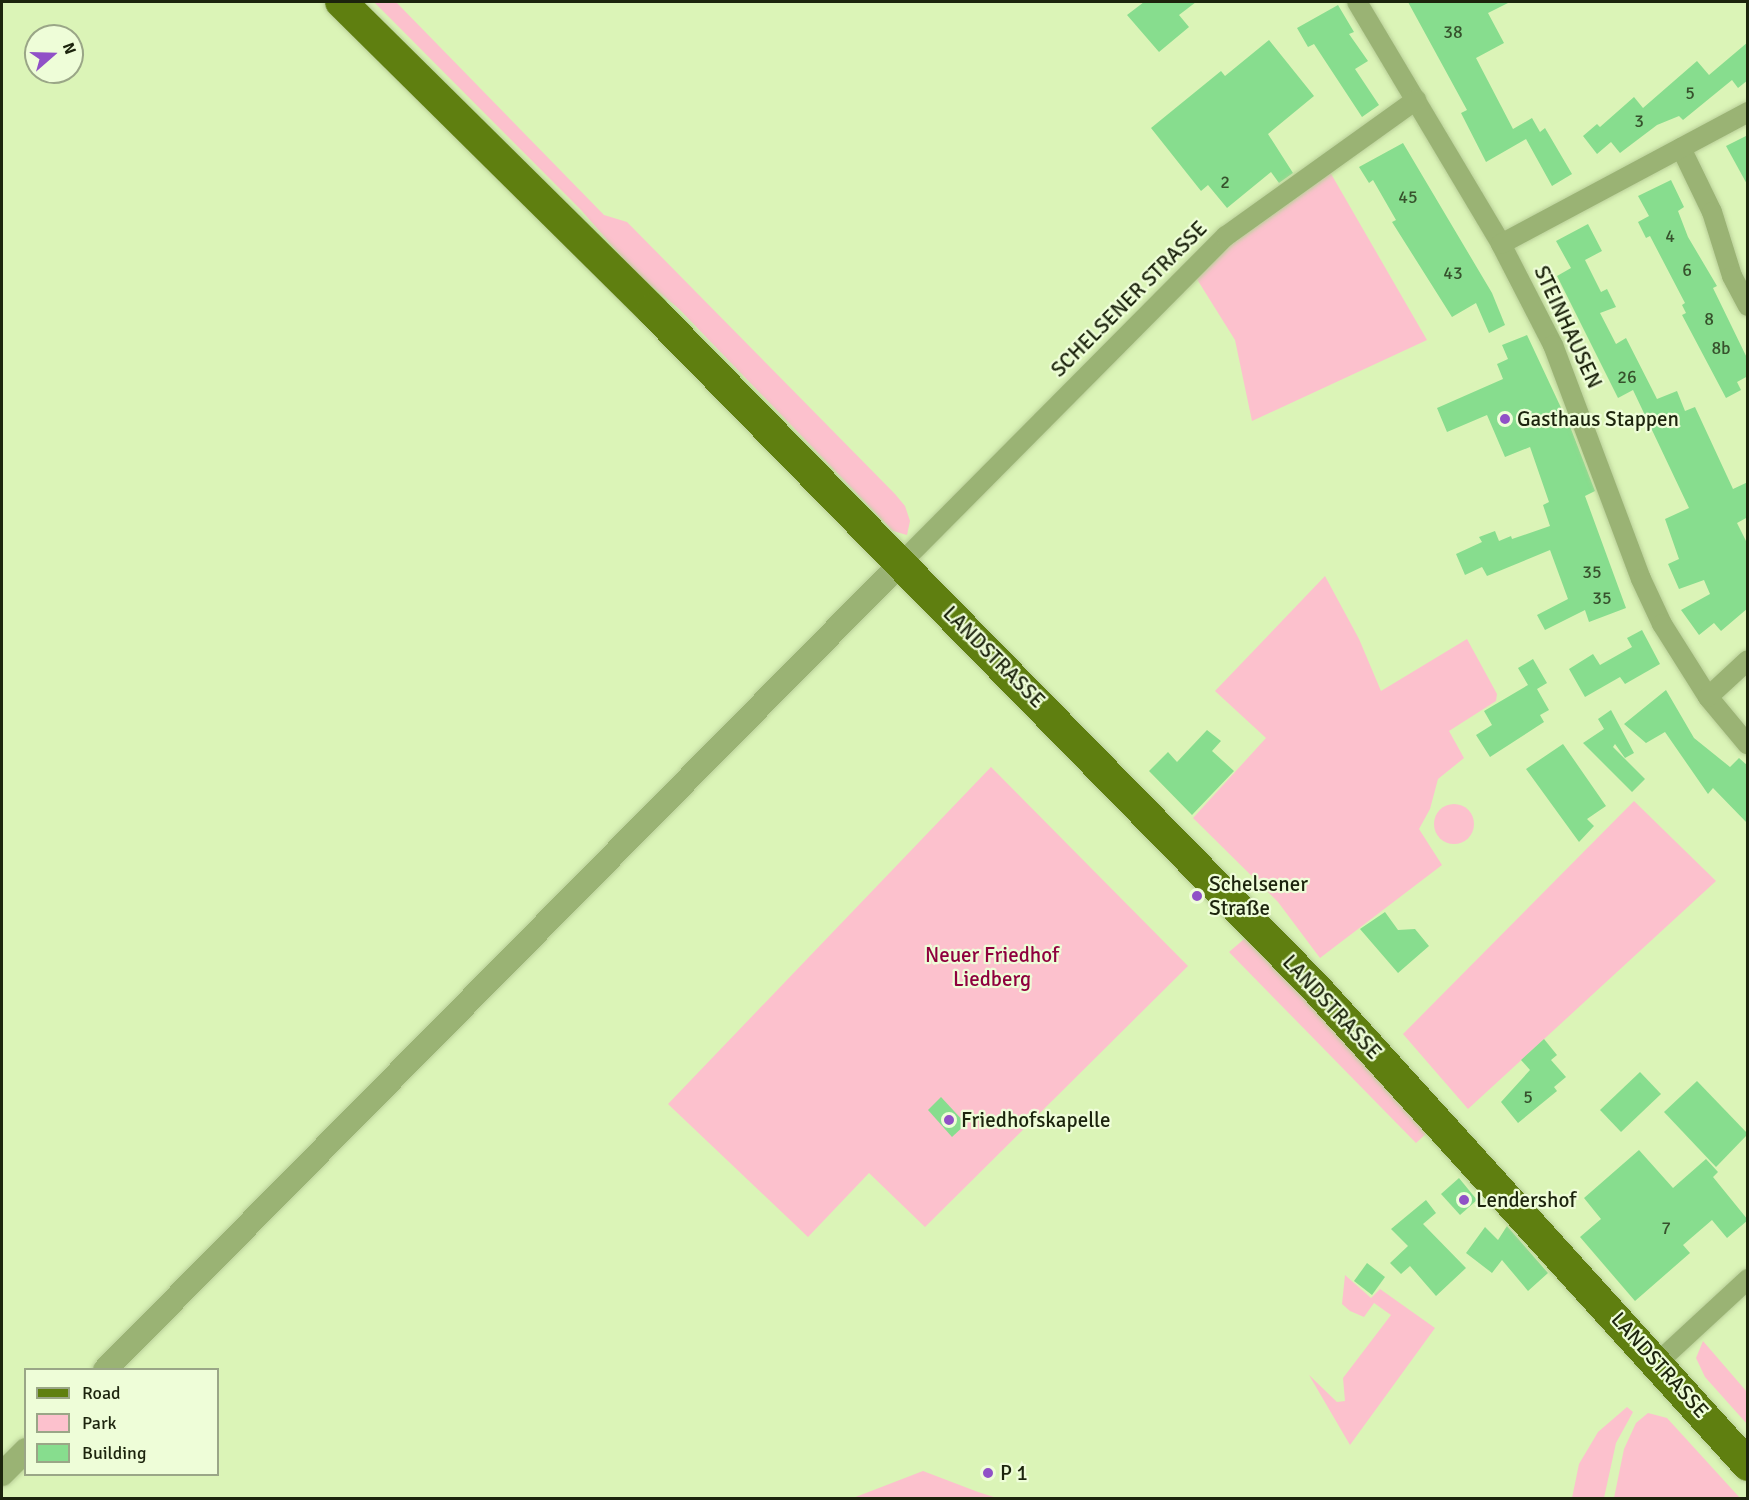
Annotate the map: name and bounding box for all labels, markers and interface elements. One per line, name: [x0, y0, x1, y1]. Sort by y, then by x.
house number: 38: [1443, 21, 1463, 43]
north arrow: [24, 24, 84, 84]
text: N: [58, 40, 80, 57]
house number: 5: [1685, 82, 1695, 104]
house number: 3: [1634, 110, 1644, 132]
house number: 2: [1220, 171, 1230, 193]
house number: 45: [1398, 186, 1418, 208]
street label: SCHELSENER STRASSE: [1046, 216, 1212, 382]
house number: 4: [1665, 225, 1675, 247]
house number: 6: [1682, 259, 1692, 281]
house number: 43: [1443, 262, 1463, 284]
street label: STEINHAUSEN: [1529, 262, 1607, 392]
house number: 8: [1704, 308, 1714, 330]
house number: 8b: [1711, 337, 1731, 359]
house number: 26: [1617, 366, 1637, 388]
place label: Gasthaus Stappen: [1517, 406, 1679, 432]
marker: Gasthaus Stappen: [1498, 412, 1512, 426]
house number: 35: [1582, 561, 1602, 583]
house number: 35: [1592, 587, 1612, 609]
street label: LANDSTRASSE: [938, 601, 1050, 713]
place label: Schelsener Straße: [1209, 871, 1308, 921]
marker: Schelsener Straße: [1190, 889, 1204, 903]
park label: Neuer Friedhof Liedberg: [925, 942, 1059, 992]
street label: LANDSTRASSE: [1277, 950, 1387, 1064]
house number: 5: [1523, 1086, 1533, 1108]
place label: Friedhofskapelle: [961, 1107, 1111, 1133]
marker: Friedhofskapelle: [942, 1113, 956, 1127]
place label: Lendershof: [1476, 1187, 1576, 1213]
marker: Lendershof: [1457, 1193, 1471, 1207]
house number: 7: [1661, 1217, 1671, 1239]
street label: LANDSTRASSE: [1606, 1307, 1714, 1423]
legend: [24, 1368, 219, 1476]
text: Road: [82, 1382, 121, 1404]
text: Park: [82, 1412, 117, 1434]
text: Building: [82, 1442, 146, 1464]
place label: P 1: [1000, 1460, 1028, 1486]
marker: P 1: [981, 1466, 995, 1480]

